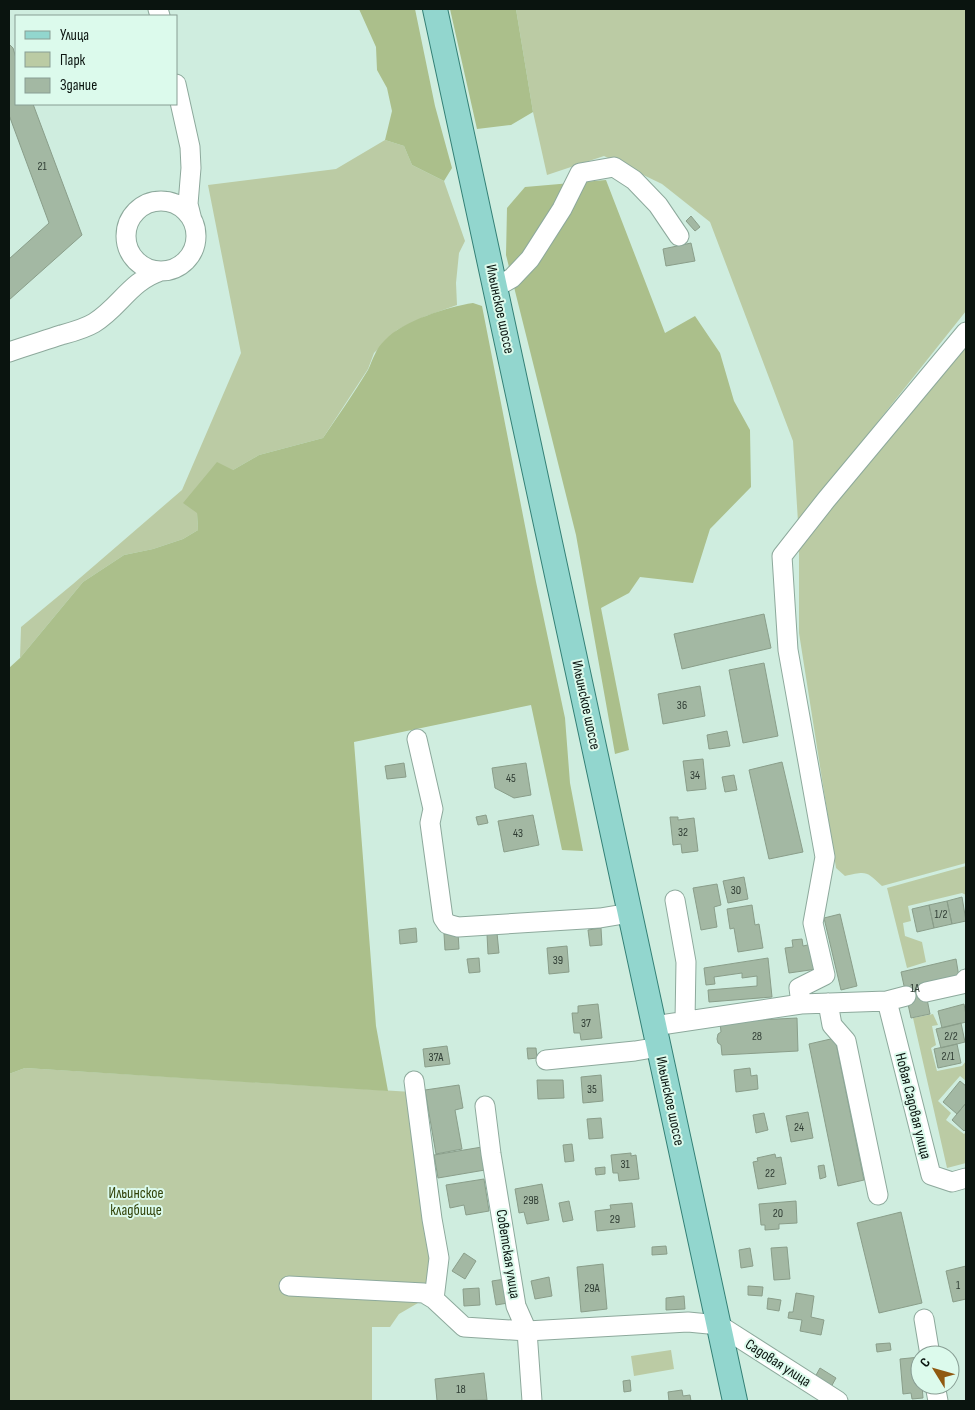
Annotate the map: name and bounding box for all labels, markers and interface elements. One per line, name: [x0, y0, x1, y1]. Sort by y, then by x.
legend: [15, 15, 178, 105]
text: Улица: [60, 26, 89, 45]
text: Парк: [60, 51, 86, 70]
text: Здание: [60, 76, 97, 95]
house number: 21: [37, 159, 47, 174]
street label: Ильинское шоссе: [481, 263, 519, 355]
street label: Ильинское шоссе: [567, 659, 605, 751]
house number: 36: [677, 698, 687, 713]
house number: 34: [690, 768, 700, 783]
house number: 45: [506, 771, 516, 786]
house number: 32: [678, 825, 688, 840]
house number: 43: [513, 826, 523, 841]
house number: 30: [731, 883, 741, 898]
house number: 1/2: [935, 907, 947, 922]
house number: 39: [553, 953, 563, 968]
house number: 1А: [910, 981, 921, 996]
house number: 37: [581, 1016, 591, 1031]
house number: 28: [752, 1029, 762, 1044]
house number: 2/2: [944, 1029, 958, 1044]
house number: 2/1: [942, 1049, 955, 1064]
house number: 37А: [429, 1050, 444, 1065]
street label: Новая Садовая улица: [891, 1051, 935, 1161]
street label: Ильинское шоссе: [651, 1055, 689, 1147]
house number: 35: [587, 1082, 597, 1097]
house number: 24: [794, 1120, 804, 1135]
house number: 31: [620, 1157, 630, 1172]
house number: 22: [765, 1166, 775, 1181]
park label: Ильинское кладбище: [109, 1184, 163, 1220]
house number: 29В: [523, 1193, 539, 1208]
house number: 20: [773, 1206, 783, 1221]
street label: Советская улица: [492, 1208, 524, 1300]
house number: 29: [610, 1212, 620, 1227]
house number: 1: [956, 1278, 961, 1293]
house number: 29А: [584, 1281, 601, 1296]
street label: Садовая улица: [741, 1335, 815, 1391]
north arrow: [910, 1345, 960, 1395]
text: С: [916, 1354, 934, 1370]
house number: 18: [456, 1382, 466, 1397]

